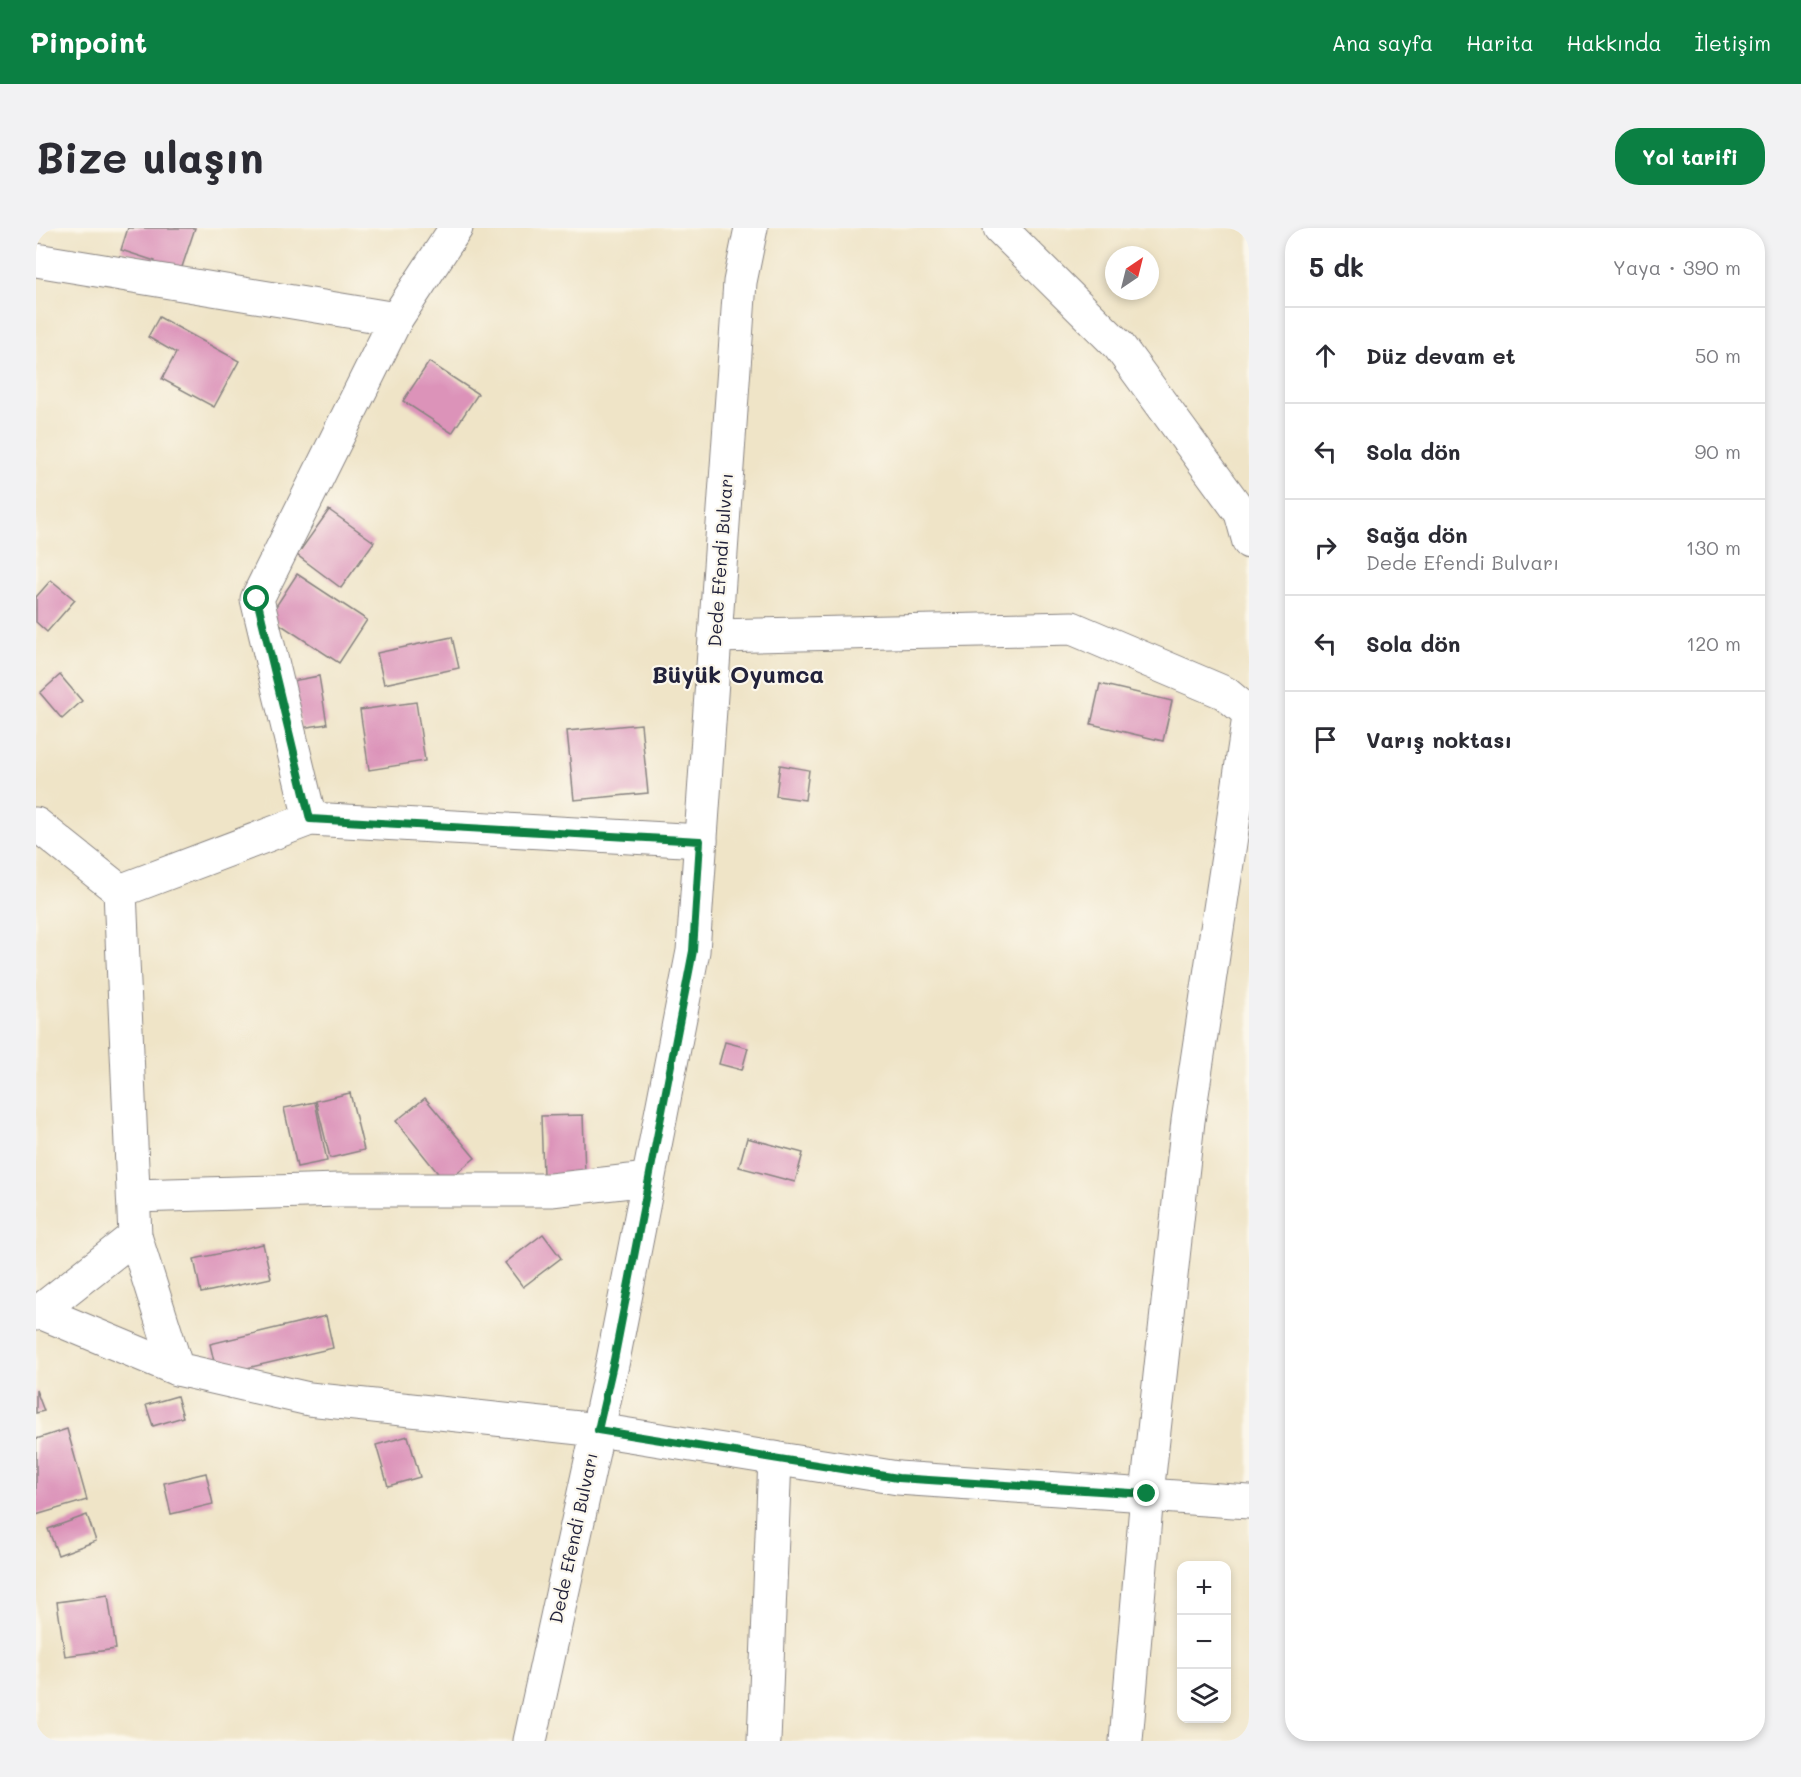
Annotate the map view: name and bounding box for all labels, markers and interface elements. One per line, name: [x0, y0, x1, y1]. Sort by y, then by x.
text: Pinpoint: [30, 24, 147, 60]
text: Ana sayfa: [1332, 29, 1433, 56]
text: Harita: [1466, 29, 1534, 56]
text: Hakkında: [1567, 29, 1661, 56]
text: İletişim: [1694, 29, 1771, 56]
button: Yol tarifi: [1615, 128, 1765, 185]
text: Bize ulaşın: [36, 129, 264, 184]
north arrow: [1105, 246, 1159, 300]
text: 5 dk: [1309, 250, 1364, 284]
text: Yaya · 390 m: [1613, 254, 1741, 280]
icon: ahead: [1309, 339, 1342, 372]
text: Düz devam et: [1366, 341, 1515, 370]
text: 50 m: [1695, 342, 1741, 368]
icon: left: [1309, 435, 1342, 468]
text: Sola dön: [1366, 437, 1460, 466]
text: 90 m: [1695, 438, 1741, 464]
street label: Dede Efendi Bulvarı: [702, 472, 738, 648]
text: Sağa dön: [1366, 520, 1468, 549]
icon: right: [1309, 531, 1342, 564]
text: 130 m: [1686, 534, 1741, 560]
text: Dede Efendi Bulvarı: [1366, 549, 1559, 575]
route start: [243, 585, 269, 611]
icon: left: [1309, 627, 1342, 660]
text: Sola dön: [1366, 629, 1460, 658]
text: 120 m: [1686, 630, 1741, 656]
district label: Büyük Oyumca: [652, 658, 824, 689]
icon: arrive: [1309, 723, 1342, 756]
text: Varış noktası: [1366, 725, 1512, 754]
street label: Dede Efendi Bulvarı: [543, 1450, 603, 1625]
route end: [1133, 1480, 1159, 1506]
map controls: [1177, 1561, 1231, 1723]
button: +: [1177, 1561, 1231, 1615]
button: −: [1177, 1615, 1231, 1669]
button: layers: [1177, 1669, 1231, 1723]

